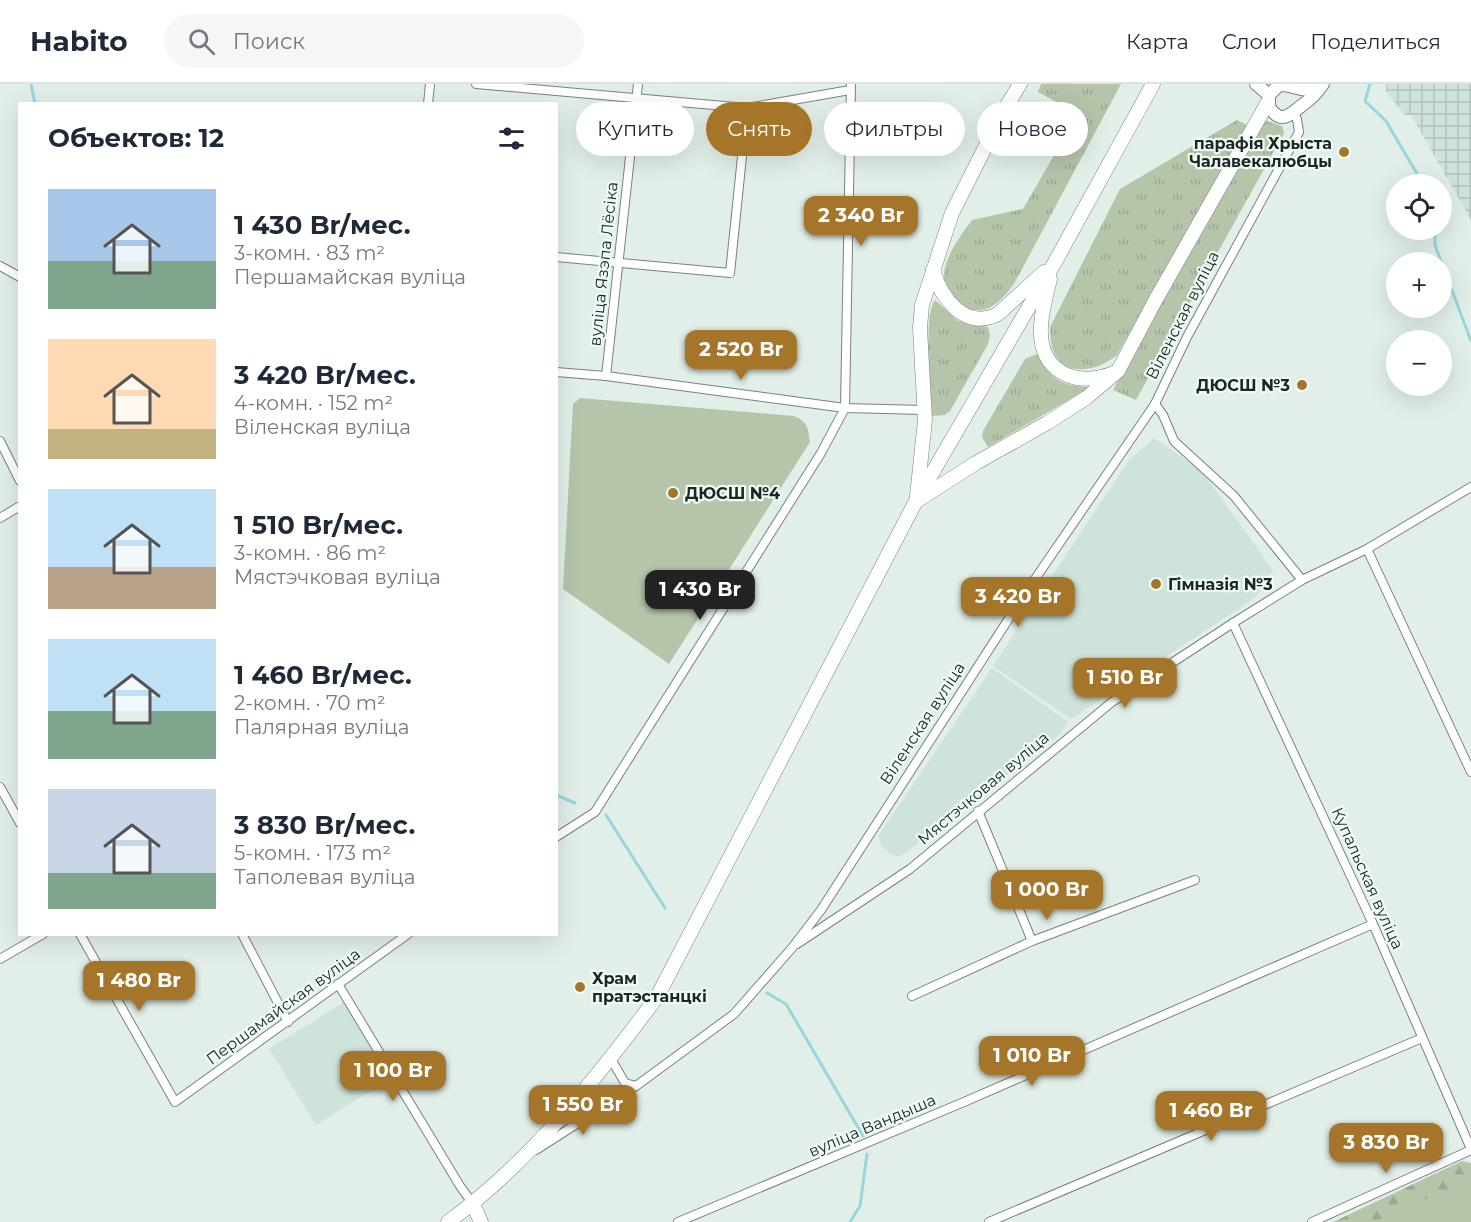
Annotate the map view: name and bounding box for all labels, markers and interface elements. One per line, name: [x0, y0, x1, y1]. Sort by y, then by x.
search box: [164, 14, 584, 68]
text: Habito: [30, 24, 128, 58]
icon: search: [185, 25, 218, 58]
text: Поиск: [233, 28, 305, 55]
text: Карта: [1126, 29, 1189, 54]
text: Слои: [1222, 29, 1277, 54]
text: Поделиться: [1310, 29, 1441, 54]
chip: Купить: [576, 102, 694, 156]
chip: Снять: [706, 102, 812, 156]
chip: Фильтры: [824, 102, 965, 156]
chip: Новое: [977, 102, 1088, 156]
text: Объектов: 12: [48, 122, 224, 154]
icon: filters: [495, 122, 528, 155]
place label: парафія Хрыста Чалавекалюбцы: [1189, 134, 1332, 171]
marker: парафія Хрыста Чалавекалюбцы: [1337, 145, 1351, 159]
map controls: [1386, 174, 1452, 396]
button: locate: [1386, 174, 1452, 240]
street label: вуліца Язэпа Лёсіка: [585, 181, 622, 347]
pin: 2 340 Br: [799, 196, 923, 247]
text: 2 340 Br: [818, 203, 904, 227]
text: 1 430 Br/мес.: [234, 209, 411, 241]
icon: home: [96, 213, 168, 285]
text: 3-комн. · 83 m²: [234, 241, 385, 265]
street label: Віленская вуліца: [1142, 248, 1223, 383]
button: +: [1386, 252, 1452, 318]
text: Першамайская вуліца: [234, 265, 466, 289]
pin: 2 520 Br: [679, 330, 803, 381]
button: −: [1386, 330, 1452, 396]
text: 2 520 Br: [699, 337, 783, 361]
text: 3 420 Br/мес.: [234, 359, 416, 391]
icon: home: [96, 363, 168, 435]
place label: ДЮСШ №3: [1196, 376, 1290, 395]
marker: ДЮСШ №3: [1295, 378, 1309, 392]
text: 4-комн. · 152 m²: [234, 391, 393, 415]
text: Віленская вуліца: [234, 415, 411, 439]
place label: ДЮСШ №4: [685, 484, 780, 503]
marker: ДЮСШ №4: [666, 486, 680, 500]
text: 1 510 Br/мес.: [234, 509, 403, 541]
icon: home: [96, 513, 168, 585]
text: 3-комн. · 86 m²: [234, 541, 386, 565]
text: Мястэчковая вуліца: [234, 565, 441, 589]
pin: 1 430 Br: [638, 570, 762, 621]
place label: Гімназія №3: [1168, 575, 1273, 594]
text: 1 430 Br: [659, 577, 741, 601]
pin: 3 420 Br: [956, 577, 1080, 628]
marker: Гімназія №3: [1149, 577, 1163, 591]
text: 3 420 Br: [975, 584, 1061, 608]
pin: 1 510 Br: [1063, 658, 1187, 709]
text: 1 460 Br/мес.: [234, 659, 412, 691]
street label: Віленская вуліца: [876, 659, 969, 788]
icon: home: [96, 663, 168, 735]
text: 1 510 Br: [1087, 665, 1163, 689]
text: 2-комн. · 70 m²: [234, 691, 386, 715]
text: Палярная вуліца: [234, 715, 409, 739]
street label: Мястэчковая вуліца: [914, 728, 1053, 849]
street label: Купальская вуліца: [1328, 804, 1407, 952]
text: 3 830 Br/мес.: [234, 809, 415, 841]
icon: home: [96, 813, 168, 885]
text: 5-комн. · 173 m²: [234, 841, 391, 865]
text: Таполевая вуліца: [234, 865, 415, 889]
pin: 1 000 Br: [985, 870, 1109, 921]
text: 1 000 Br: [1005, 877, 1089, 901]
street label: Першамайская вуліца: [203, 944, 364, 1069]
pin: 1 480 Br: [77, 961, 201, 1012]
text: 1 480 Br: [97, 968, 181, 992]
place label: Храм пратэстанцкі: [592, 969, 707, 1006]
marker: Храм пратэстанцкі: [573, 980, 587, 994]
pin: 1 010 Br: [970, 1036, 1094, 1087]
text: 1 010 Br: [993, 1043, 1071, 1067]
pin: 1 100 Br: [331, 1051, 455, 1102]
text: 1 100 Br: [354, 1058, 432, 1082]
pin: 1 550 Br: [521, 1085, 645, 1136]
street label: вуліца Вандыша: [806, 1090, 939, 1161]
pin: 1 460 Br: [1149, 1091, 1273, 1142]
text: 1 550 Br: [543, 1092, 623, 1116]
text: 1 460 Br: [1169, 1098, 1253, 1122]
pin: 3 830 Br: [1324, 1123, 1448, 1174]
text: 3 830 Br: [1343, 1130, 1429, 1154]

